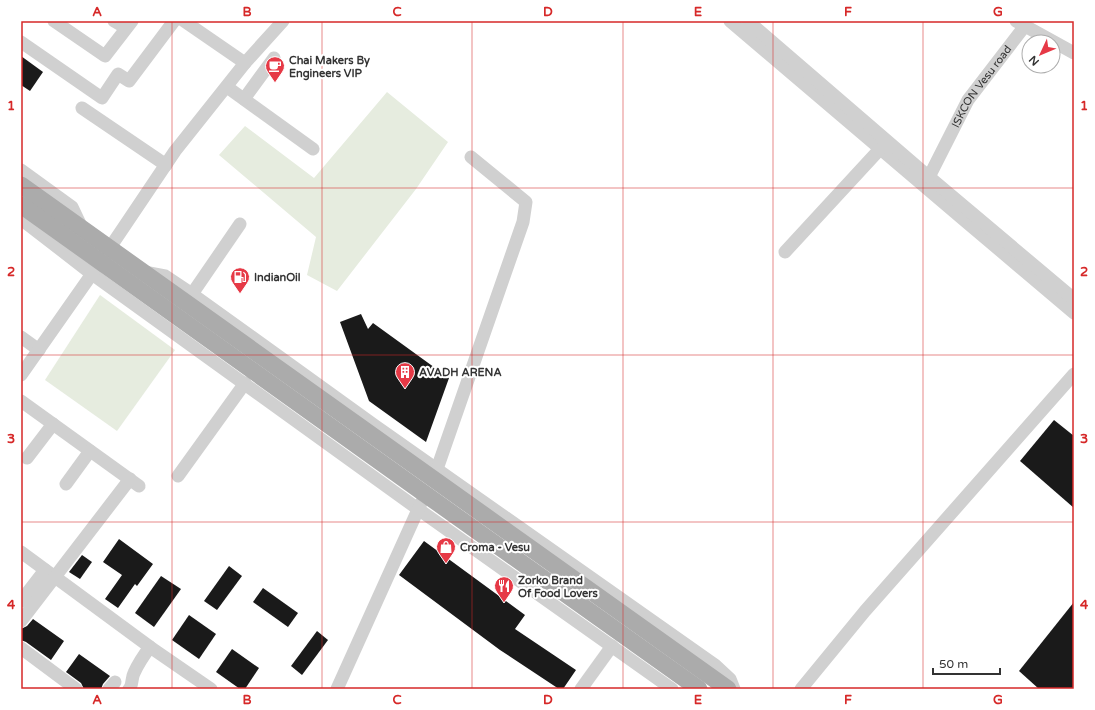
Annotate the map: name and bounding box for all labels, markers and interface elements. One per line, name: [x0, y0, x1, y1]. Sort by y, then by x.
text: A: [92, 4, 102, 20]
text: B: [242, 4, 252, 20]
text: C: [392, 4, 402, 20]
text: D: [543, 4, 553, 20]
text: E: [694, 4, 702, 20]
text: F: [844, 4, 852, 20]
text: G: [993, 4, 1003, 20]
north arrow: [1021, 34, 1061, 74]
street label: ISKCON Vesu road: [949, 43, 1015, 130]
text: N: [1026, 53, 1042, 68]
place label: Chai Makers By Engineers VIP: [289, 54, 370, 81]
cafe icon: Chai Makers By Engineers VIP: [264, 55, 286, 83]
text: 1: [7, 98, 15, 114]
text: 1: [1080, 98, 1088, 114]
text: 2: [7, 264, 15, 280]
text: 2: [1080, 264, 1088, 280]
fuel station icon: IndianOil: [229, 266, 251, 294]
place label: IndianOil: [254, 271, 301, 284]
building icon: AVADH ARENA: [394, 361, 416, 389]
place label: AVADH ARENA: [419, 366, 502, 379]
text: 3: [7, 431, 15, 447]
text: 3: [1080, 431, 1088, 447]
shop icon: Croma - Vesu: [435, 536, 457, 564]
place label: Croma - Vesu: [460, 541, 530, 554]
place label: Zorko Brand Of Food Lovers: [518, 574, 599, 600]
restaurant icon: Zorko Brand Of Food Lovers: [493, 575, 515, 603]
text: 4: [7, 597, 16, 613]
text: 4: [1080, 597, 1089, 613]
scale bar: [933, 650, 1000, 676]
text: 50 m: [939, 657, 968, 671]
text: A: [92, 692, 102, 708]
text: B: [242, 692, 252, 708]
text: C: [392, 692, 402, 708]
text: D: [543, 692, 553, 708]
text: E: [694, 692, 702, 708]
text: F: [844, 692, 852, 708]
text: G: [993, 692, 1003, 708]

